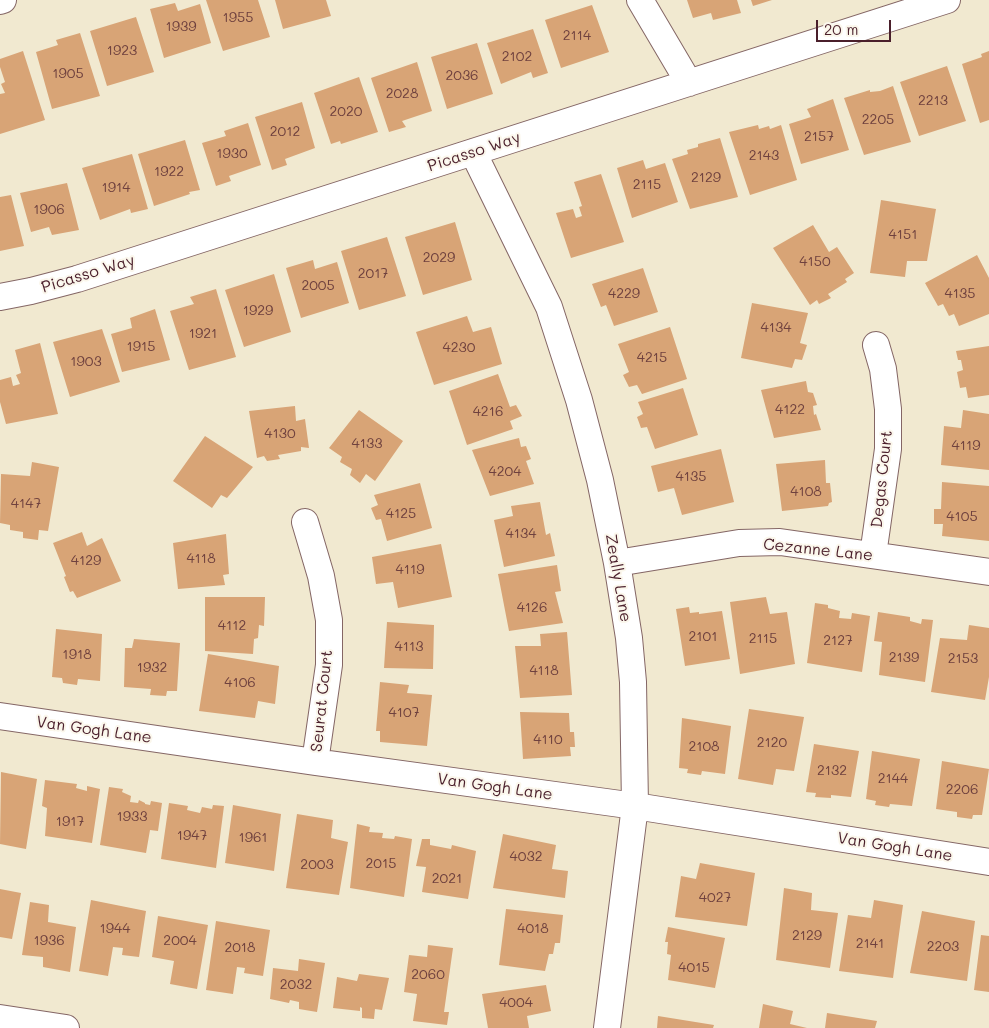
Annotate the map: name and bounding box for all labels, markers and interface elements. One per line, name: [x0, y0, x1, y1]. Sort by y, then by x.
house number: 1955: [223, 10, 253, 26]
scale bar: [819, 10, 894, 42]
house number: 1939: [165, 19, 197, 35]
text: 20 m: [824, 19, 858, 39]
house number: 2114: [563, 28, 591, 44]
house number: 1923: [107, 43, 137, 59]
house number: 2102: [502, 49, 532, 65]
house number: 1905: [52, 66, 84, 82]
house number: 2036: [445, 68, 479, 84]
house number: 2028: [386, 86, 418, 102]
house number: 2213: [918, 93, 948, 109]
house number: 2020: [330, 104, 362, 120]
house number: 2205: [862, 112, 894, 128]
house number: 2012: [270, 124, 300, 140]
street label: Picasso Way: [425, 128, 523, 176]
house number: 2157: [804, 129, 834, 145]
house number: 1930: [216, 146, 248, 162]
house number: 2143: [749, 148, 779, 164]
house number: 1922: [154, 164, 184, 180]
house number: 2129: [691, 170, 721, 186]
house number: 2115: [633, 177, 661, 193]
house number: 1914: [101, 180, 131, 196]
house number: 1906: [33, 202, 65, 218]
house number: 4151: [889, 227, 917, 243]
house number: 2029: [423, 250, 455, 266]
street label: Picasso Way: [39, 251, 137, 297]
house number: 4150: [799, 254, 831, 270]
house number: 2017: [358, 266, 388, 282]
house number: 2005: [301, 278, 335, 294]
house number: 4229: [608, 286, 640, 302]
house number: 4135: [945, 286, 975, 302]
house number: 1929: [243, 303, 273, 319]
house number: 4134: [761, 320, 791, 336]
house number: 1921: [189, 326, 217, 342]
house number: 1915: [127, 339, 155, 355]
house number: 4230: [443, 340, 475, 356]
house number: 4215: [637, 350, 667, 366]
house number: 1903: [70, 354, 102, 370]
house number: 4122: [775, 402, 805, 418]
house number: 4216: [473, 404, 503, 420]
house number: 4130: [264, 426, 296, 442]
street label: Degas Court: [867, 429, 897, 529]
house number: 4133: [352, 436, 382, 452]
house number: 4119: [951, 438, 981, 454]
house number: 4204: [489, 464, 521, 480]
house number: 4135: [676, 469, 706, 485]
house number: 4108: [790, 484, 822, 500]
house number: 4147: [11, 496, 41, 512]
house number: 4125: [386, 506, 416, 522]
house number: 4105: [946, 509, 978, 525]
house number: 4134: [506, 526, 536, 542]
street label: Zeally Lane: [601, 532, 635, 624]
street label: Cezanne Lane: [762, 535, 874, 565]
house number: 4118: [186, 551, 216, 567]
house number: 4129: [71, 553, 101, 569]
house number: 4119: [395, 562, 425, 578]
house number: 4126: [517, 600, 547, 616]
house number: 4112: [218, 618, 246, 634]
house number: 2101: [689, 629, 717, 645]
house number: 2115: [749, 631, 777, 647]
house number: 2127: [823, 633, 853, 649]
house number: 4113: [395, 639, 423, 655]
house number: 1918: [62, 647, 92, 663]
street label: Seurat Court: [307, 649, 337, 753]
house number: 2139: [889, 650, 919, 666]
house number: 2153: [948, 651, 978, 667]
house number: 1932: [137, 660, 167, 676]
house number: 4118: [529, 663, 559, 679]
house number: 4106: [224, 675, 256, 691]
house number: 4107: [389, 705, 419, 721]
street label: Van Gogh Lane: [35, 712, 153, 748]
house number: 4110: [533, 732, 563, 748]
house number: 2120: [757, 735, 787, 751]
house number: 2108: [688, 739, 720, 755]
house number: 2132: [817, 763, 847, 779]
street label: Van Gogh Lane: [436, 769, 554, 805]
house number: 2144: [878, 771, 908, 787]
house number: 2206: [946, 782, 978, 798]
house number: 1933: [117, 809, 147, 825]
house number: 1917: [56, 814, 84, 830]
house number: 1947: [177, 828, 207, 844]
street label: Van Gogh Lane: [836, 828, 954, 866]
house number: 1961: [238, 830, 268, 846]
house number: 4032: [510, 849, 542, 865]
house number: 2015: [366, 856, 396, 872]
house number: 2003: [300, 857, 334, 873]
house number: 2021: [432, 871, 462, 887]
house number: 4027: [699, 890, 731, 906]
house number: 1944: [100, 921, 130, 937]
house number: 4018: [517, 921, 549, 937]
house number: 2129: [792, 928, 822, 944]
house number: 1936: [33, 933, 65, 949]
house number: 2004: [163, 933, 197, 949]
house number: 2141: [856, 936, 884, 952]
house number: 2203: [927, 939, 959, 955]
house number: 2018: [224, 940, 256, 956]
house number: 4015: [678, 960, 710, 976]
house number: 2060: [411, 967, 445, 983]
house number: 2032: [280, 977, 312, 993]
house number: 4004: [499, 995, 533, 1011]

